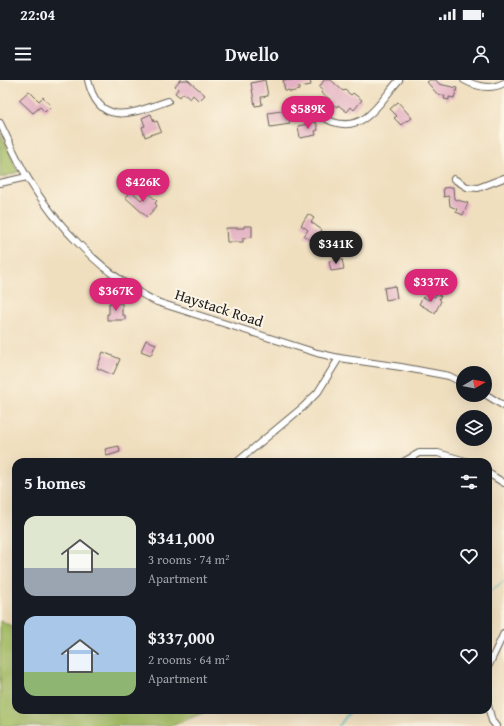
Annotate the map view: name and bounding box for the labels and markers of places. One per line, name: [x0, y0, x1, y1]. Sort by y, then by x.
pin: $589K: [280, 96, 336, 130]
pin: $426K: [115, 169, 171, 203]
pin: $341K: [308, 231, 364, 265]
pin: $337K: [403, 269, 459, 303]
pin: $367K: [88, 278, 144, 312]

